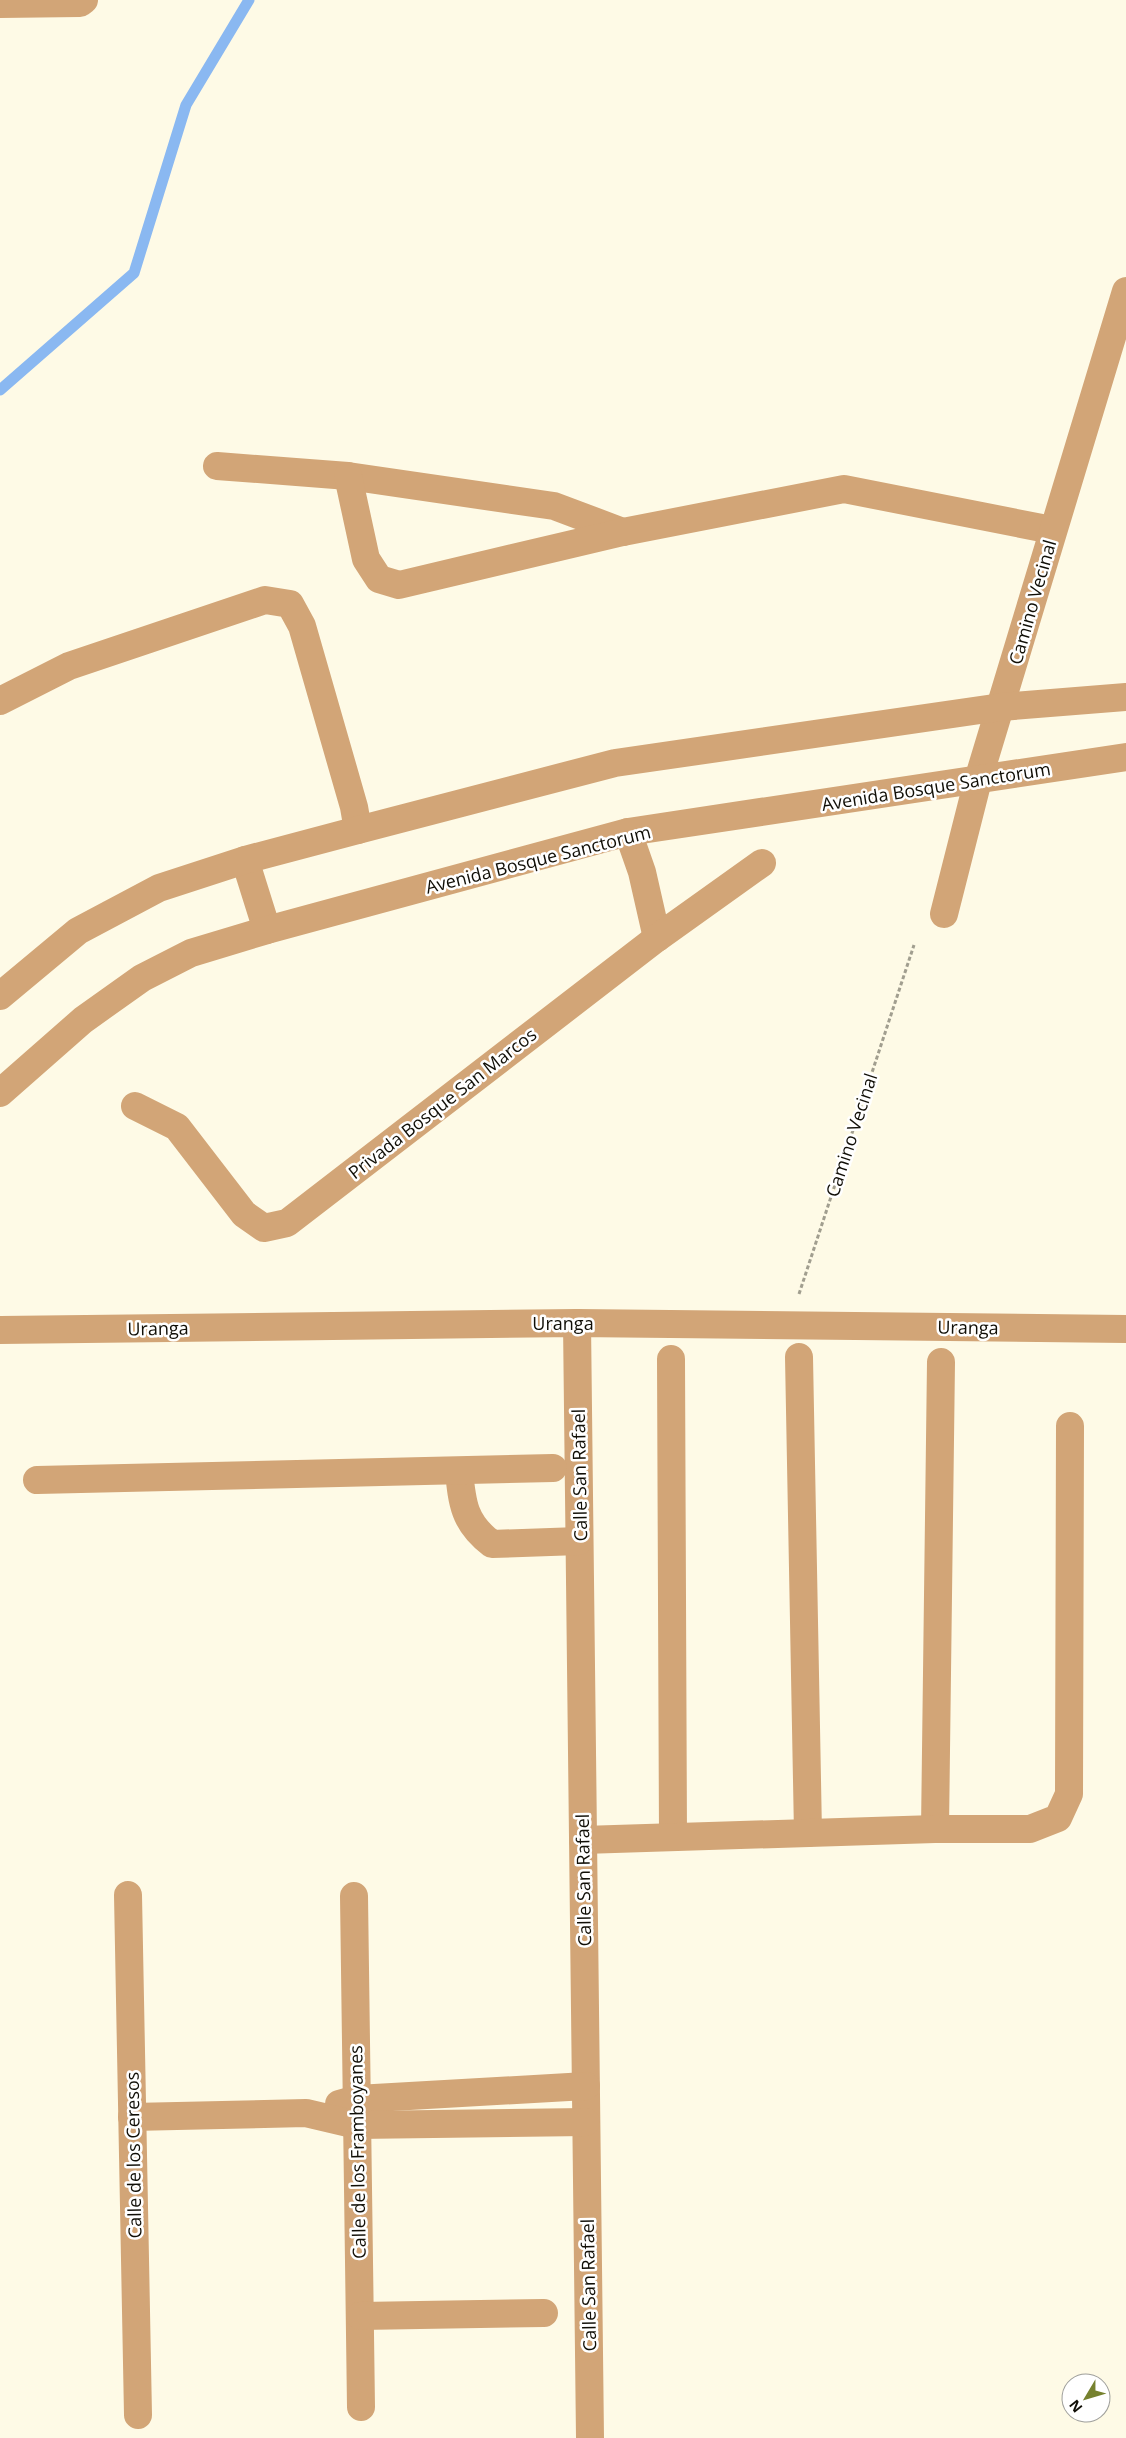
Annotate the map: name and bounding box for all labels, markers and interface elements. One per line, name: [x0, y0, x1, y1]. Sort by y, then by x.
street label: Camino Vecinal: [1003, 537, 1061, 667]
street label: Avenida Bosque Sanctorum: [820, 756, 1052, 816]
street label: Avenida Bosque Sanctorum: [423, 819, 653, 899]
street label: Privada Bosque San Marcos: [343, 1022, 541, 1184]
street label: Camino Vecinal: [820, 1070, 882, 1200]
street label: Uranga: [532, 1311, 594, 1335]
street label: Uranga: [937, 1314, 999, 1340]
street label: Uranga: [127, 1315, 189, 1341]
street label: Calle San Rafael: [566, 1408, 592, 1542]
street label: Calle San Rafael: [570, 1813, 596, 1947]
street label: Calle de los Framboyanes: [343, 2045, 371, 2259]
street label: Calle de los Ceresos: [120, 2072, 146, 2238]
street label: Calle San Rafael: [575, 2218, 601, 2352]
north arrow: [1061, 2373, 1111, 2423]
text: N: [1064, 2396, 1086, 2417]

